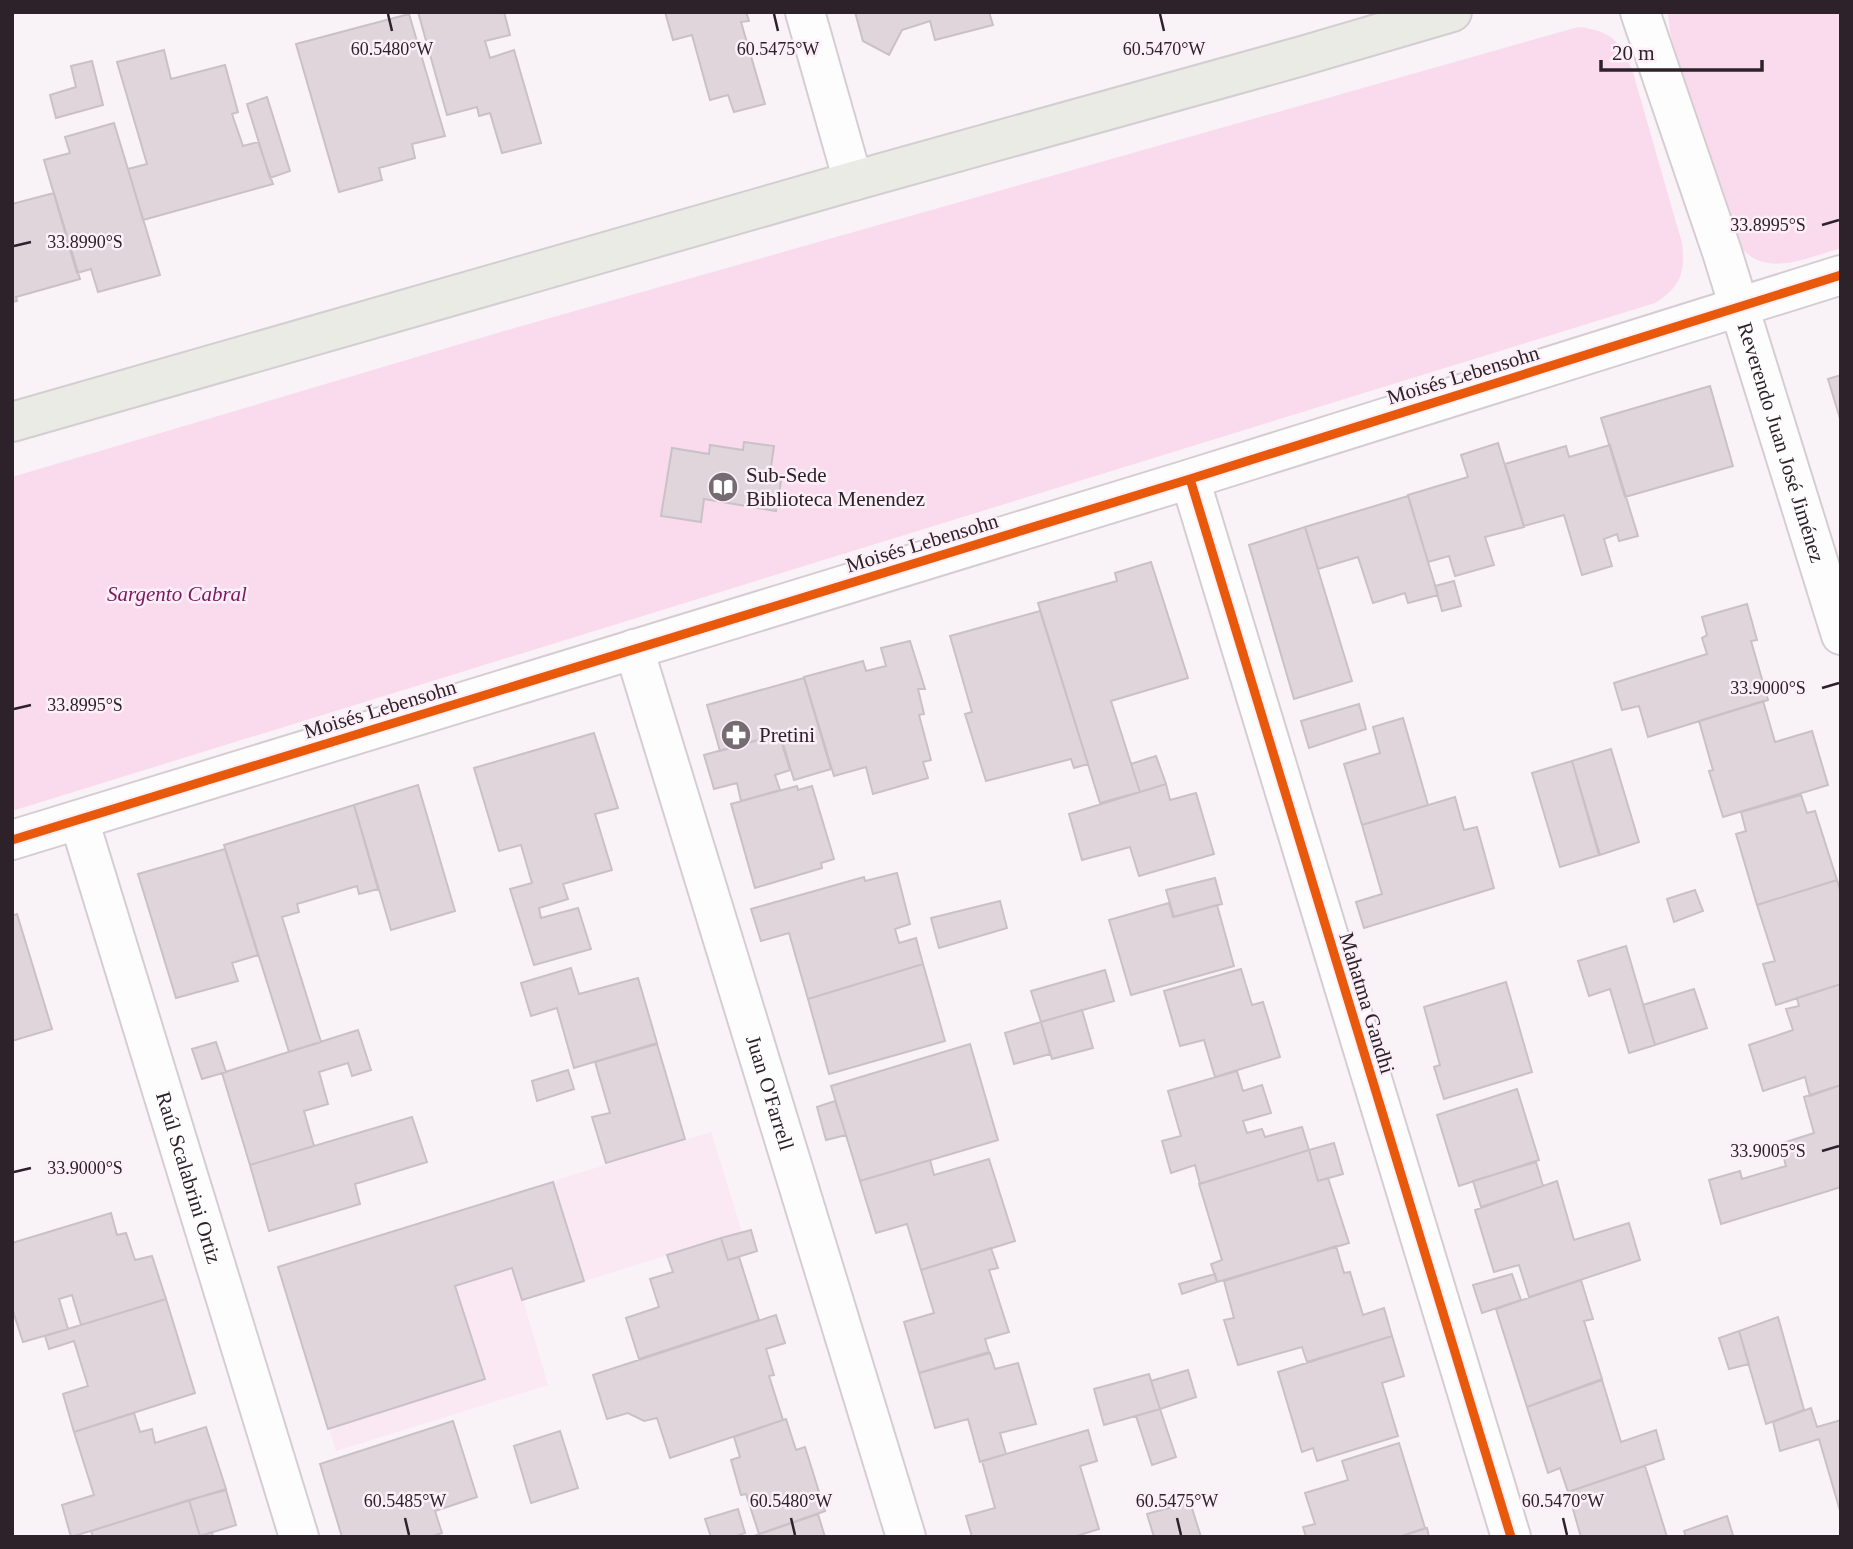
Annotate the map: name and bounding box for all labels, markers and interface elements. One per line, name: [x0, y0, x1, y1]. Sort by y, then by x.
scale bar: [1601, 28, 1762, 72]
text: 60.5480°W: [351, 39, 433, 59]
text: 60.5475°W: [737, 39, 819, 59]
text: 60.5470°W: [1123, 39, 1205, 59]
text: 20 m: [1612, 41, 1655, 65]
text: 33.8995°S: [1730, 215, 1806, 235]
text: 33.8990°S: [47, 232, 123, 252]
street label: Reverendo Juan José Jiménez: [1733, 319, 1830, 565]
street label: Moisés Lebensohn: [1384, 340, 1543, 410]
place label: Sub-Sede Biblioteca Menendez: [746, 463, 925, 511]
library icon: Sub-Sede Biblioteca Menendez: [706, 470, 740, 504]
street label: Moisés Lebensohn: [843, 508, 1002, 578]
park label: Sargento Cabral: [107, 582, 247, 606]
street label: Moisés Lebensohn: [301, 674, 460, 744]
text: 33.9000°S: [1730, 678, 1806, 698]
text: 33.8995°S: [47, 695, 123, 715]
pharmacy icon: Pretini: [719, 718, 753, 752]
place label: Pretini: [759, 723, 815, 747]
street label: Mahatma Gandhi: [1334, 930, 1400, 1077]
street label: Juan O'Farrell: [741, 1032, 799, 1153]
street label: Raúl Scalabrini Ortiz: [151, 1089, 226, 1266]
text: 33.9005°S: [1730, 1141, 1806, 1161]
text: 33.9000°S: [47, 1158, 123, 1178]
text: 60.5485°W: [364, 1491, 446, 1511]
text: 60.5480°W: [750, 1491, 832, 1511]
text: 60.5475°W: [1136, 1491, 1218, 1511]
text: 60.5470°W: [1522, 1491, 1604, 1511]

